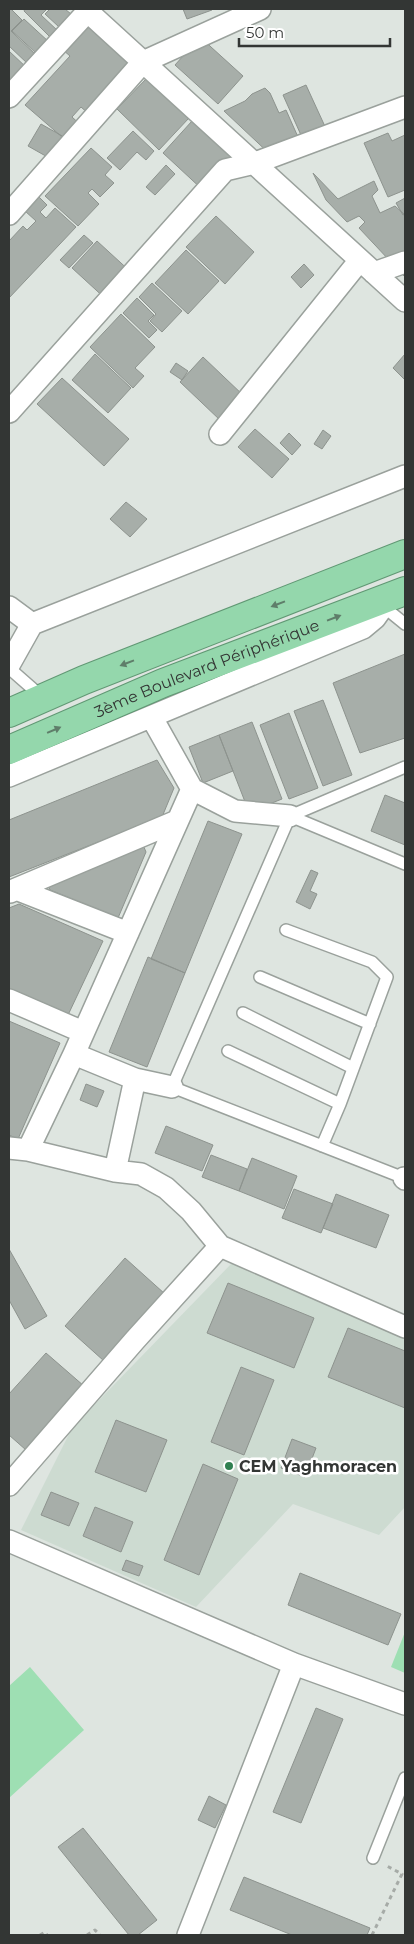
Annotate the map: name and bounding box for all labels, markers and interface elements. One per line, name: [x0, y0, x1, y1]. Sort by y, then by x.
scale bar: [239, 15, 390, 47]
text: 50 m: [246, 23, 284, 42]
one-way arrow: [271, 601, 286, 608]
one-way arrow: [327, 614, 342, 622]
street label: 3ème Boulevard Périphérique: [91, 615, 322, 721]
one-way arrow: [119, 659, 134, 667]
one-way arrow: [46, 726, 61, 734]
place label: CEM Yaghmoracen: [239, 1457, 397, 1476]
marker: CEM Yaghmoracen: [223, 1460, 235, 1472]

